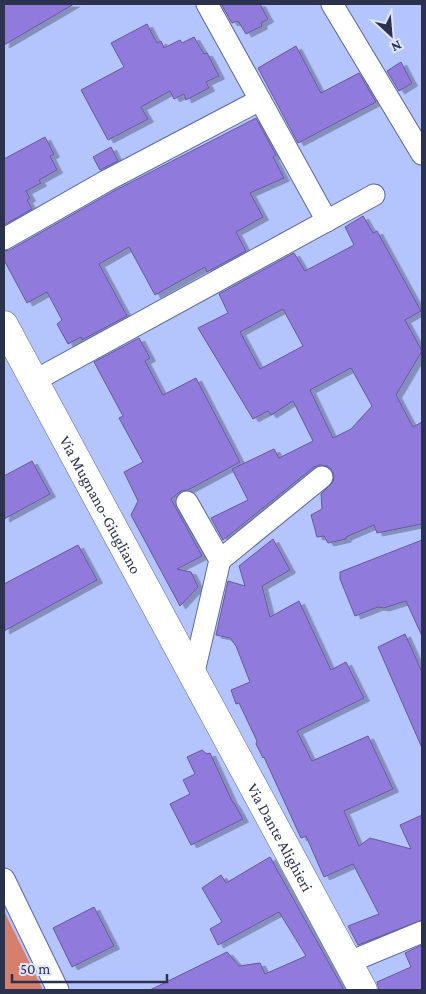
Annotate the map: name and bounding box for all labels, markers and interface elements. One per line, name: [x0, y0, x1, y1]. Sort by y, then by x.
north arrow: [366, 10, 416, 60]
text: N: [388, 37, 404, 56]
street label: Via Mugnano-Giugliano: [57, 432, 145, 577]
street label: Via Dante Alighieri: [244, 780, 317, 894]
scale bar: [12, 952, 168, 984]
text: 50 m: [20, 961, 50, 977]

